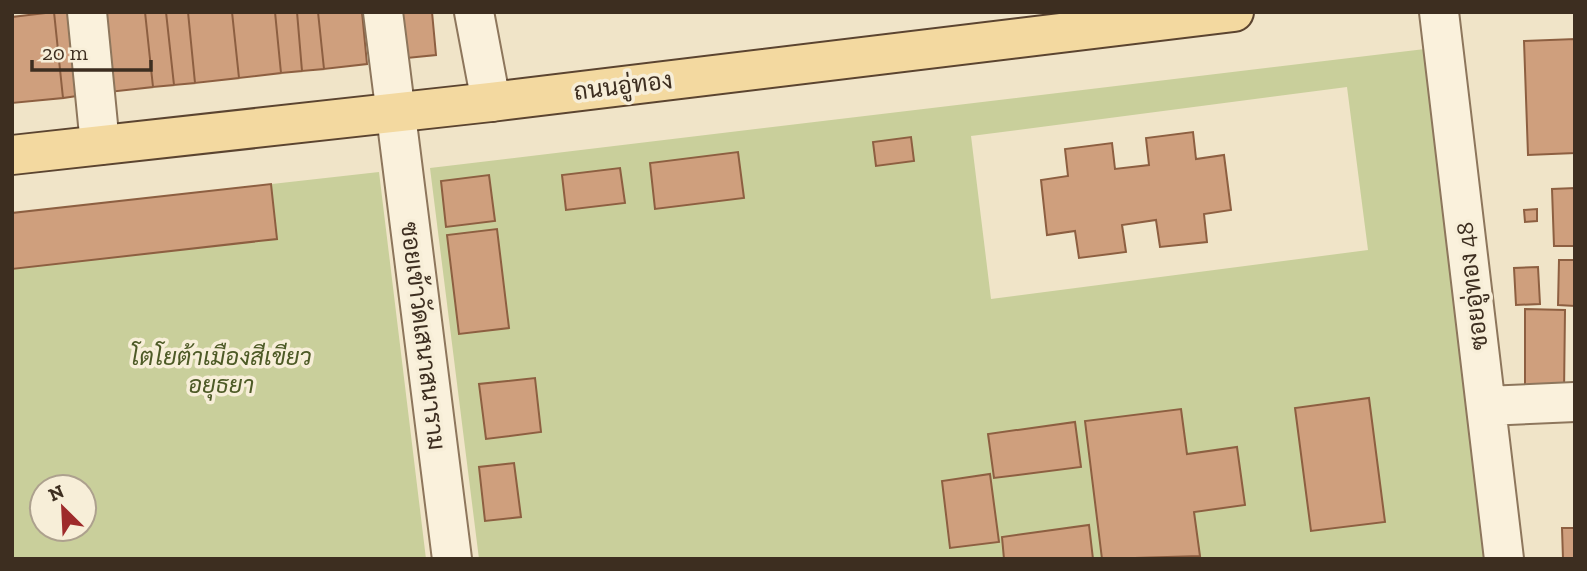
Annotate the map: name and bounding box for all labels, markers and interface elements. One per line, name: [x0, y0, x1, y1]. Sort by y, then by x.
scale bar: [32, 28, 150, 72]
text: 20 m: [42, 40, 88, 65]
street label: ถนนอู่ทอง: [572, 65, 674, 109]
street label: ซอยเข้าวัดเสนาสนาราม: [395, 220, 452, 452]
street label: ซอยอู่ทอง 48: [1449, 220, 1497, 352]
park label: โตโยต้าเมืองสีเขียว อยุธยา: [130, 341, 312, 401]
north arrow: [28, 473, 98, 543]
text: N: [45, 479, 68, 506]

